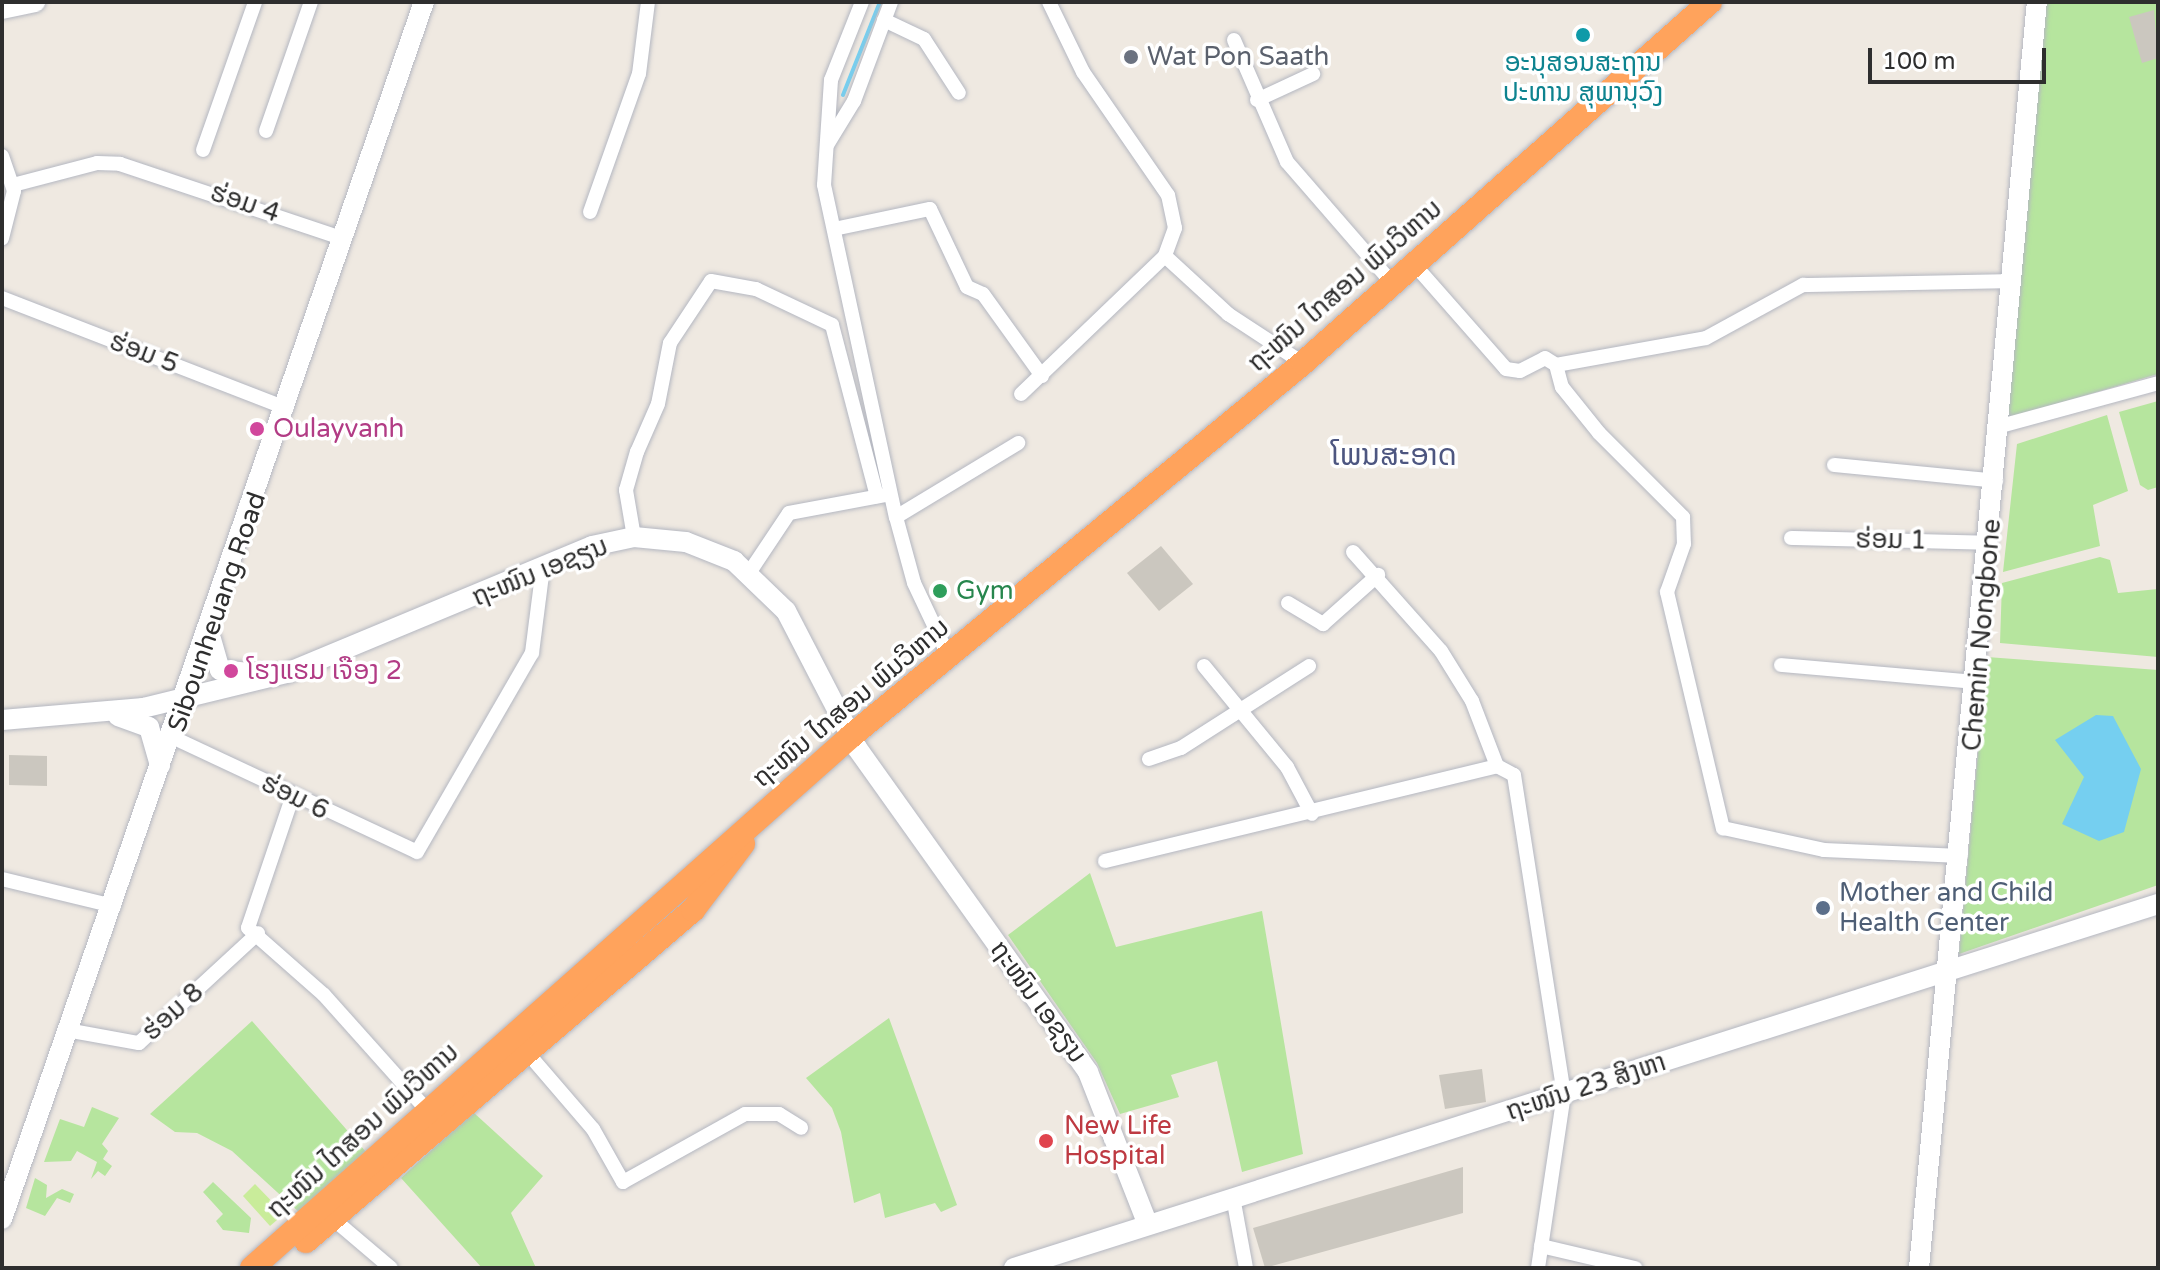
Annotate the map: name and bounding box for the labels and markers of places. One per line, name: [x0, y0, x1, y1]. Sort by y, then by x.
marker: ອະນຸສອນສະຖານ ປະທານ ສຸພານຸວົງ: [1574, 26, 1592, 44]
place label: Wat Pon Saath: [1147, 41, 1329, 73]
place label: ອະນຸສອນສະຖານ ປະທານ ສຸພານຸວົງ: [1503, 47, 1663, 108]
marker: Wat Pon Saath: [1122, 48, 1140, 66]
place label: Oulayvanh: [273, 413, 404, 445]
marker: Oulayvanh: [248, 420, 266, 438]
place label: Gym: [956, 575, 1014, 607]
marker: Gym: [931, 582, 949, 600]
place label: ໂຮງແຮມ ເຈືອງ 2: [247, 655, 402, 687]
marker: ໂຮງແຮມ ເຈືອງ 2: [222, 662, 240, 680]
place label: Mother and Child Health Center: [1839, 877, 2054, 938]
marker: Mother and Child Health Center: [1814, 899, 1832, 917]
place label: New Life Hospital: [1064, 1110, 1172, 1172]
marker: New Life Hospital: [1035, 1130, 1057, 1152]

